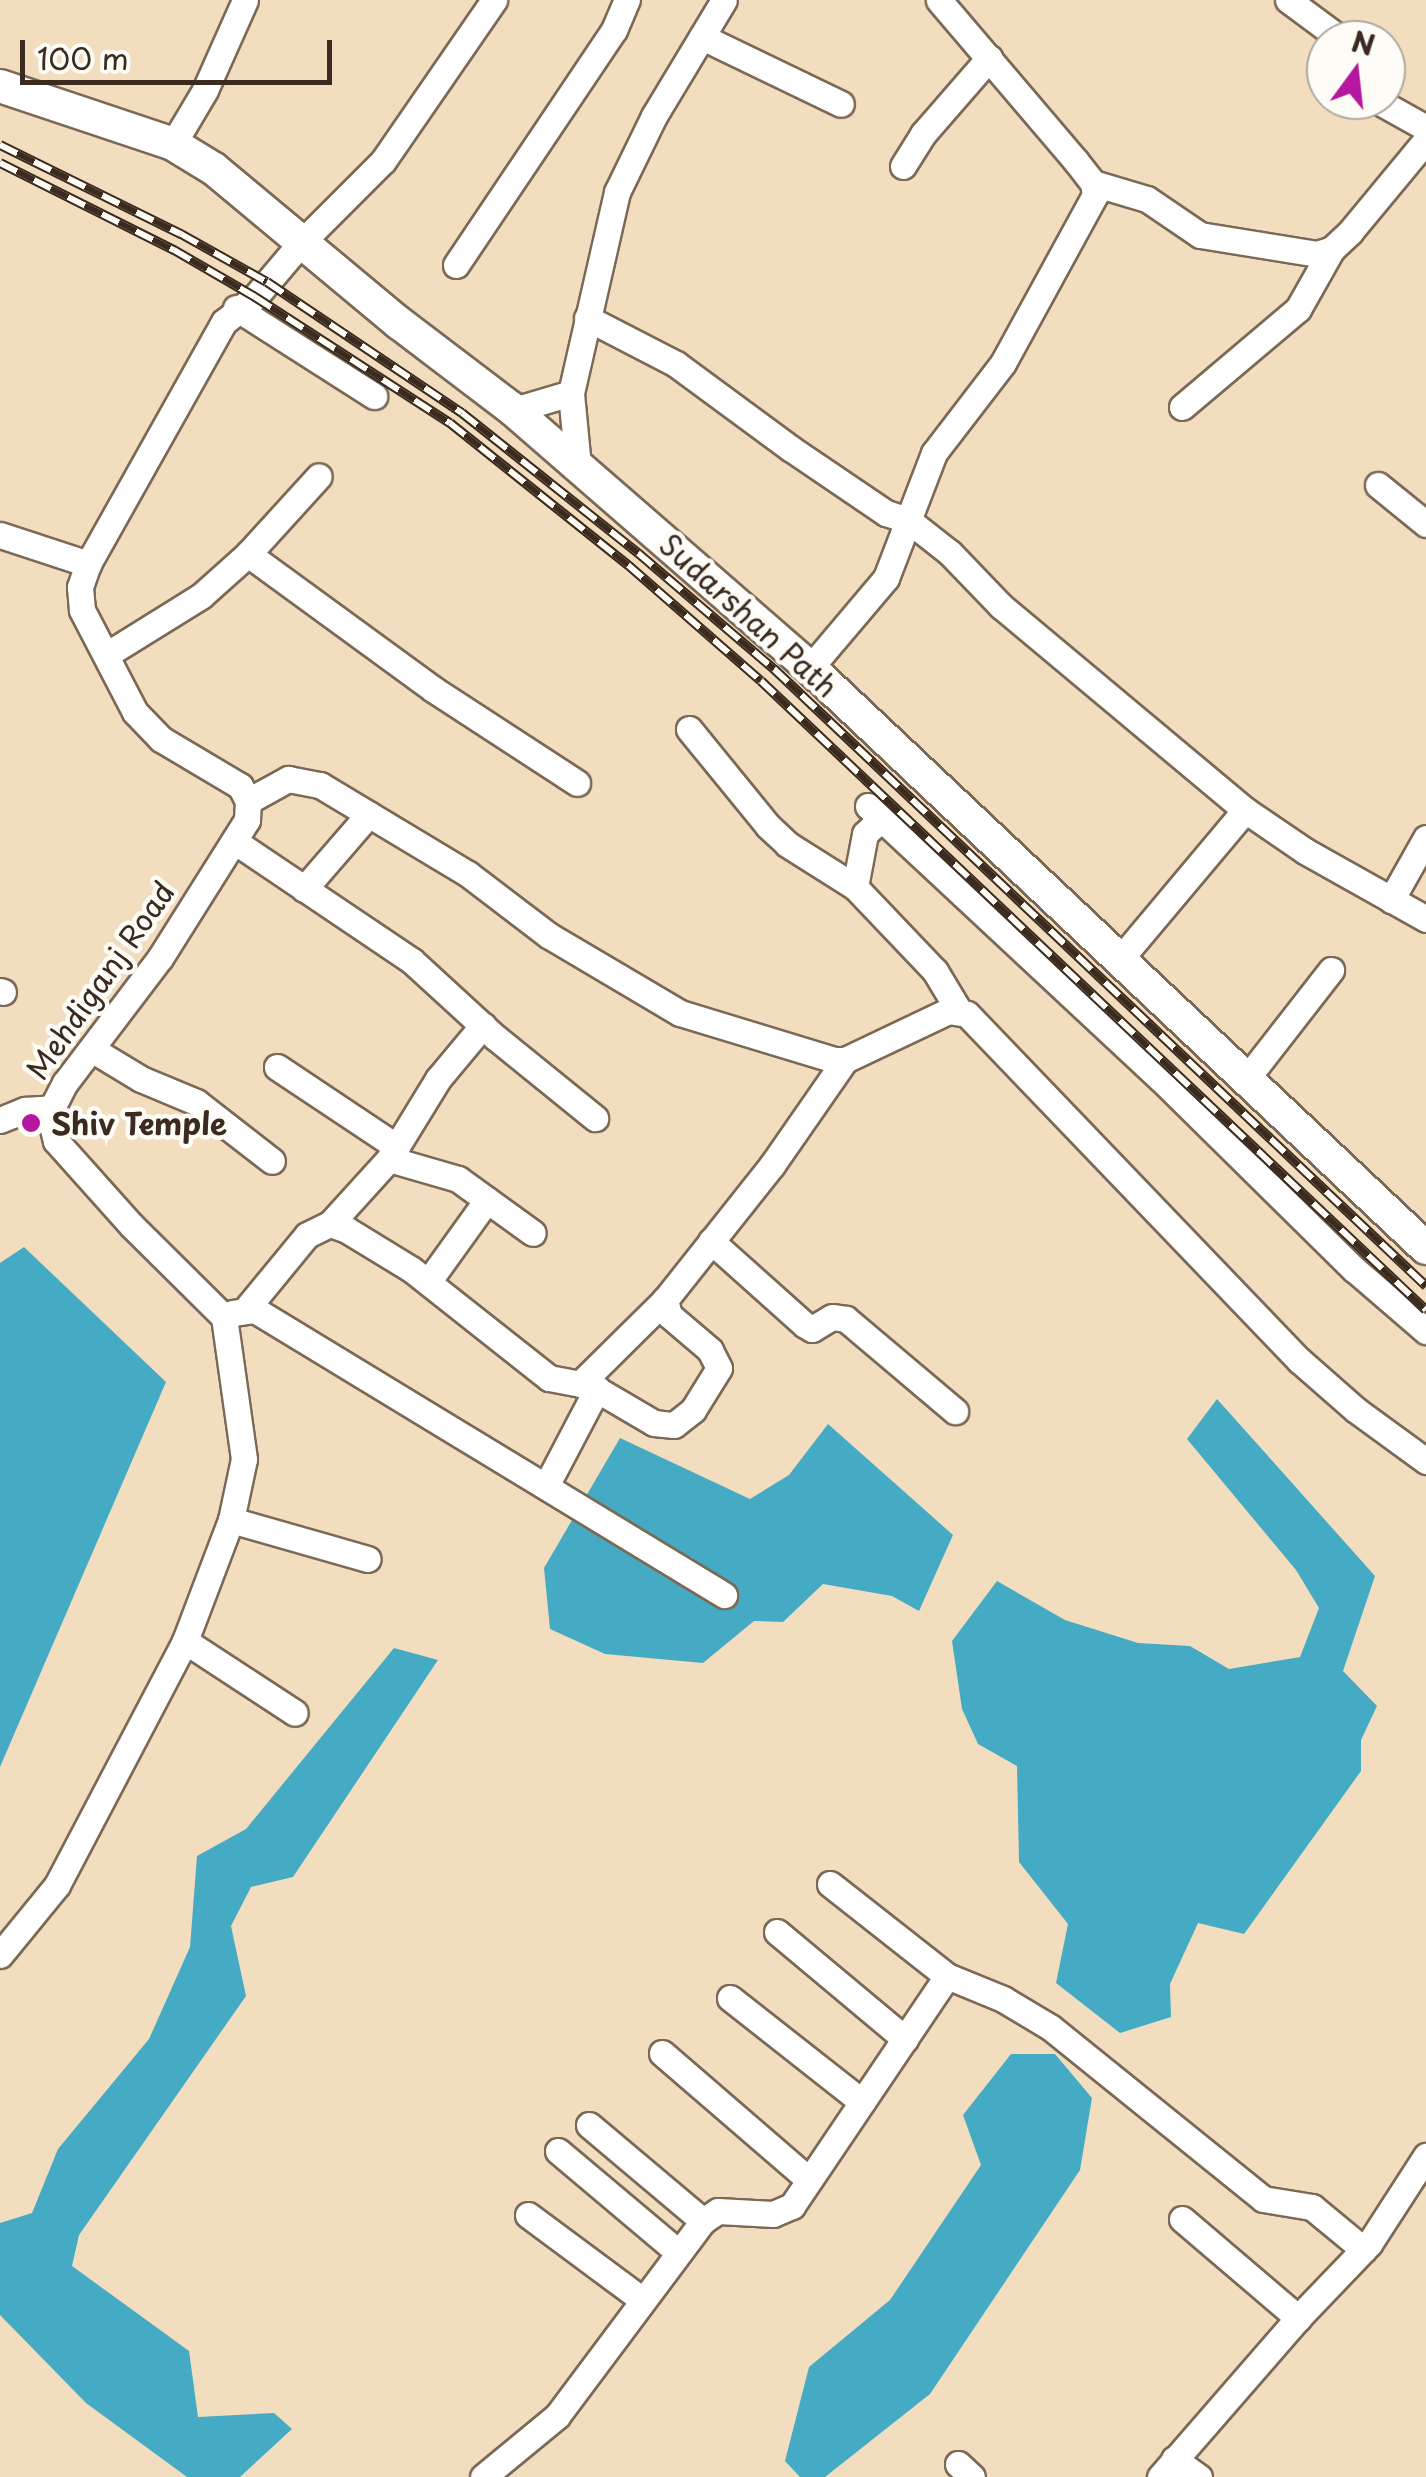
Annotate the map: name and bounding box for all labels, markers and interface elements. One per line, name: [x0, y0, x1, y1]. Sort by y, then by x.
text: N: [1347, 19, 1380, 66]
scale bar: [25, 20, 338, 82]
north arrow: [1306, 20, 1406, 120]
text: 100 m: [37, 35, 129, 80]
street label: Sudarshan Path: [652, 526, 846, 704]
street label: Mehdiganj Road: [19, 875, 181, 1085]
place label: Shiv Temple: [51, 1105, 228, 1141]
marker: Shiv Temple: [20, 1112, 42, 1134]

